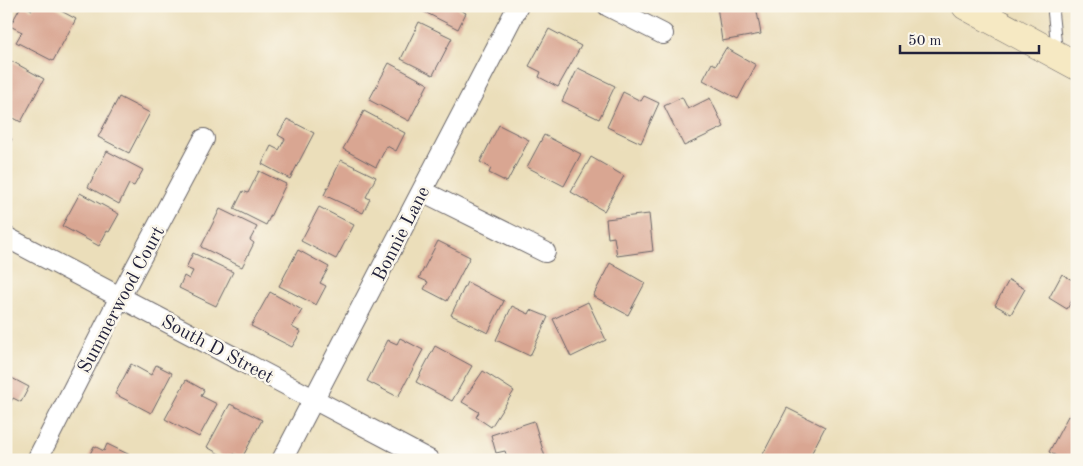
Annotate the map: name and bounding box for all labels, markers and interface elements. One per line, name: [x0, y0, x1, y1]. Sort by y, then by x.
scale bar: [900, 22, 1039, 54]
text: 50 m: [908, 34, 942, 49]
street label: Bonnie Lane: [370, 184, 434, 285]
street label: Summerwood Court: [75, 224, 169, 377]
street label: South D Street: [158, 313, 276, 388]

